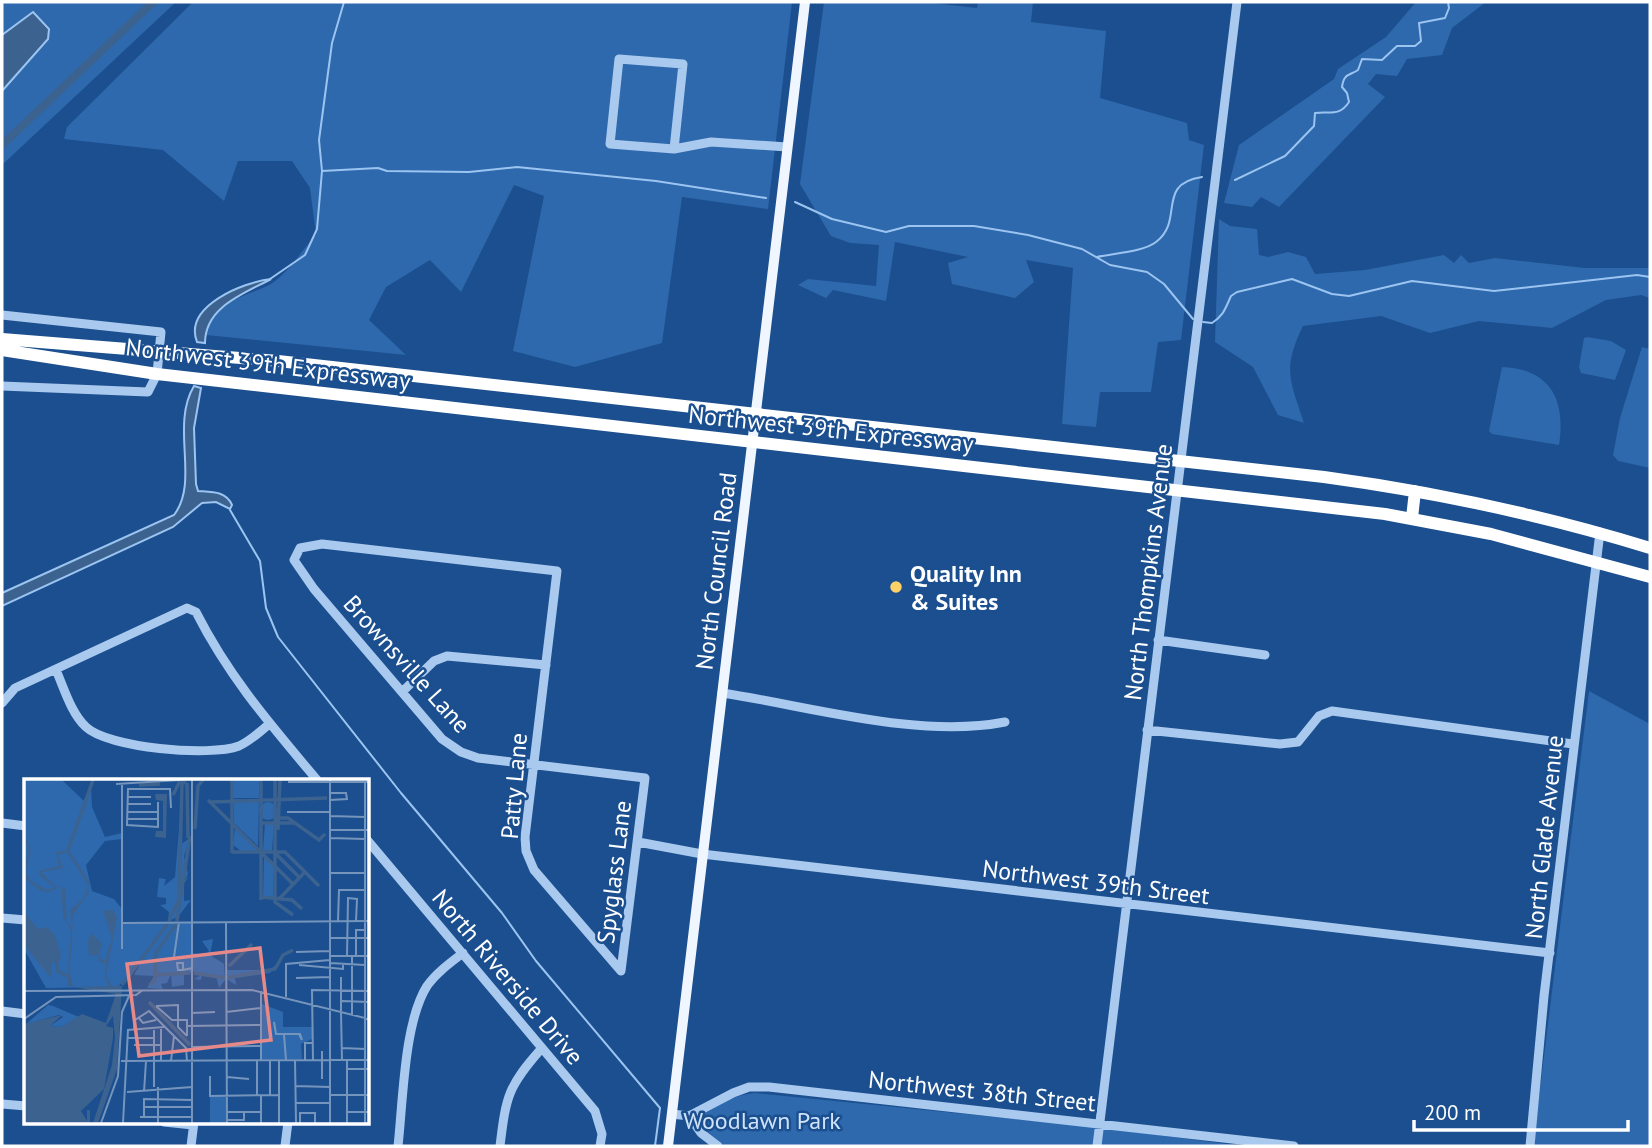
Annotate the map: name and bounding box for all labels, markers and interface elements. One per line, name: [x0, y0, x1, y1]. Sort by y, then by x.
street label: Northwest 39th Expressway: [124, 331, 412, 397]
street label: Northwest 39th Expressway: [687, 399, 975, 459]
street label: North Thompkins Avenue: [1117, 442, 1179, 702]
street label: North Council Road: [688, 470, 744, 672]
place label: Quality Inn & Suites: [910, 558, 1022, 617]
marker: Quality Inn & Suites: [888, 579, 904, 595]
street label: Brownsville Lane: [337, 588, 477, 740]
street label: Patty Lane: [494, 732, 534, 840]
street label: North Glade Avenue: [1518, 734, 1570, 940]
inset map: [24, 779, 369, 1124]
street label: Spyglass Lane: [590, 799, 638, 945]
street label: Northwest 39th Street: [981, 853, 1211, 911]
street label: North Riverside Drive: [425, 883, 591, 1071]
street label: Northwest 38th Street: [867, 1064, 1097, 1118]
scale bar: [1414, 1088, 1628, 1132]
text: 200 m: [1424, 1099, 1481, 1126]
park label: Woodlawn Park: [683, 1105, 841, 1136]

